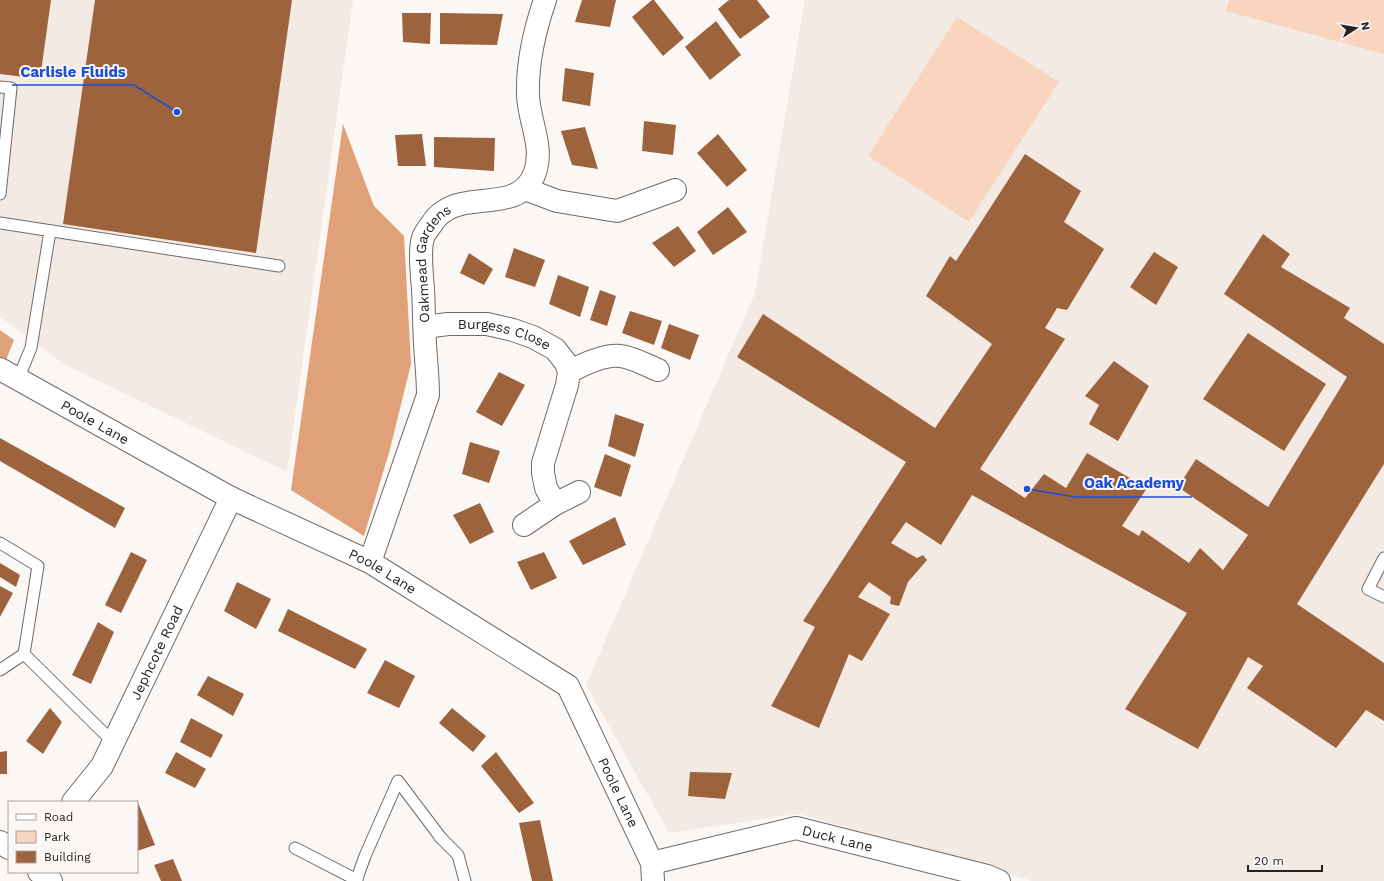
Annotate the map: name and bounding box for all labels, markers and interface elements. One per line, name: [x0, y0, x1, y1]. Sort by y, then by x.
north arrow: [1336, 8, 1376, 48]
text: N: [1358, 21, 1372, 31]
callout: Carlisle Fluids: [12, 58, 134, 85]
text: Carlisle Fluids: [20, 63, 126, 81]
street label: Oakmead Gardens: [413, 201, 454, 323]
street label: Burgess Close: [458, 316, 553, 353]
street label: Poole Lane: [58, 397, 132, 448]
callout: Oak Academy: [1075, 470, 1192, 497]
text: Oak Academy: [1084, 474, 1185, 492]
street label: Poole Lane: [346, 545, 419, 597]
street label: Jephcote Road: [127, 603, 186, 702]
street label: Poole Lane: [595, 755, 642, 830]
legend: [8, 801, 138, 873]
text: Road: [44, 810, 73, 824]
street label: Duck Lane: [801, 822, 874, 855]
text: Park: [44, 830, 70, 844]
scale bar: [1248, 847, 1322, 873]
text: Building: [44, 850, 91, 864]
text: 20 m: [1254, 854, 1284, 868]

